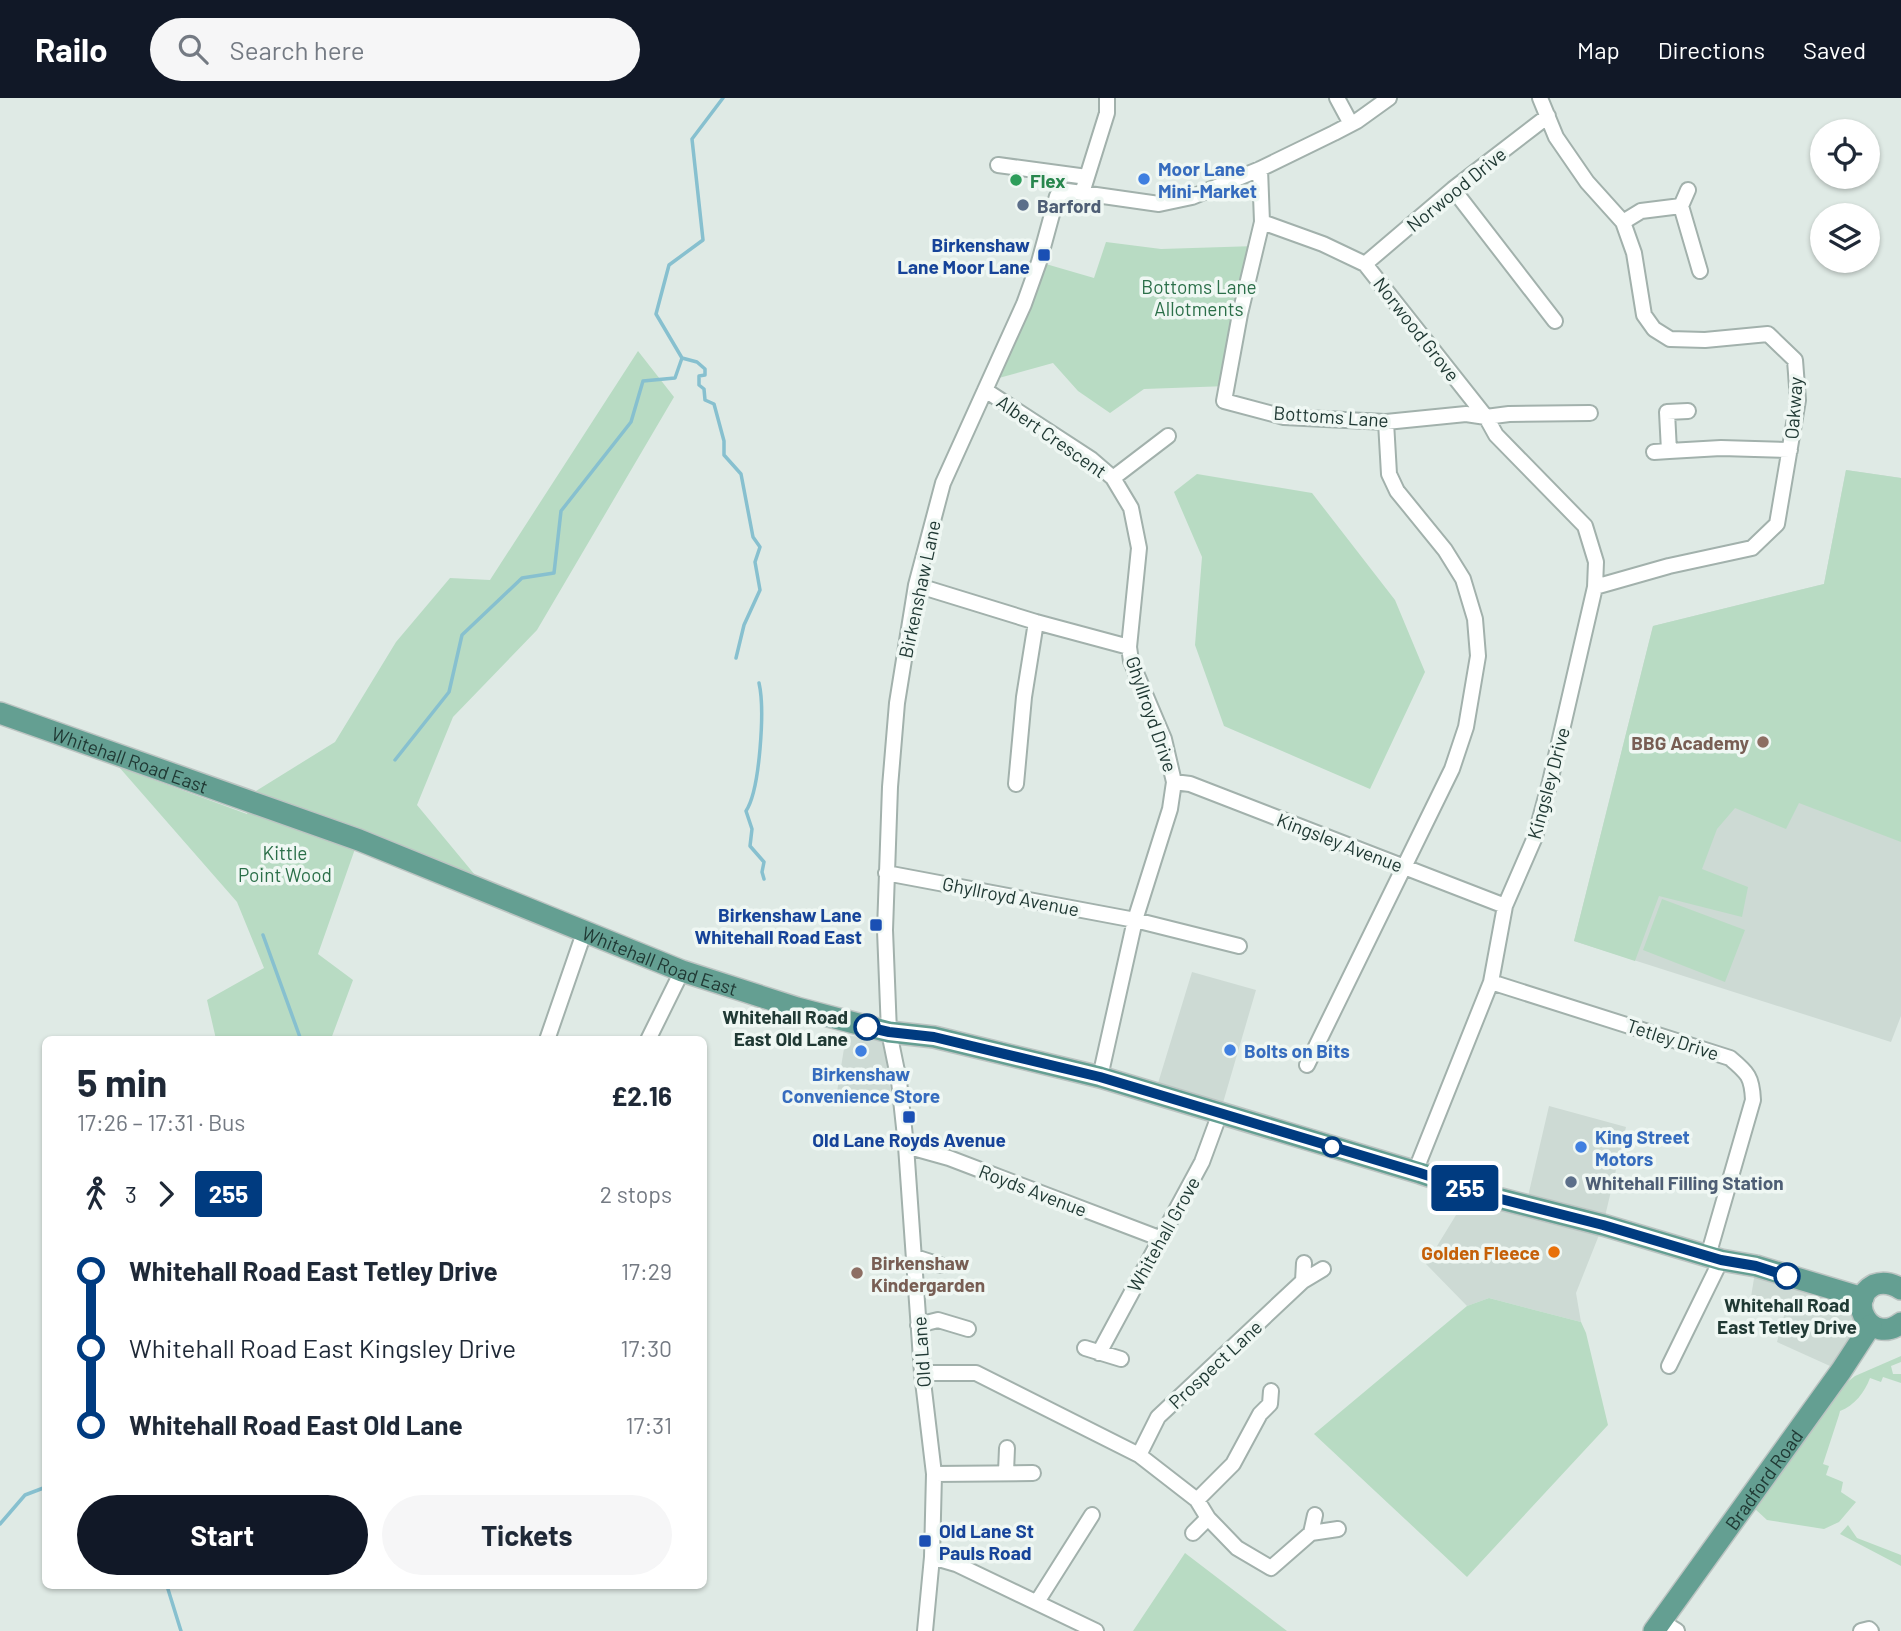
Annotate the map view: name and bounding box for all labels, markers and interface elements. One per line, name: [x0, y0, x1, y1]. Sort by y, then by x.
search box: [150, 18, 640, 81]
text: Railo: [35, 29, 108, 69]
icon: search: [174, 30, 212, 68]
text: Search here: [230, 34, 365, 65]
text: Map: [1577, 35, 1620, 64]
text: Directions: [1658, 35, 1765, 64]
text: Saved: [1803, 35, 1866, 64]
map controls: [1810, 119, 1880, 273]
button: locate: [1810, 119, 1880, 189]
street label: Norwood Drive: [1402, 142, 1510, 236]
place label: Moor Lane Mini-Market: [1158, 157, 1257, 202]
place label: Flex: [1030, 169, 1065, 192]
marker: Moor Lane Mini-Market: [1136, 171, 1152, 187]
marker: Flex: [1008, 172, 1024, 188]
place label: Barford: [1037, 194, 1101, 217]
marker: Barford: [1015, 197, 1031, 213]
button: layers: [1810, 203, 1880, 273]
place label: Birkenshaw Lane Moor Lane: [897, 233, 1030, 278]
marker: Birkenshaw Lane Moor Lane: [1036, 247, 1052, 263]
street label: Norwood Grove: [1369, 272, 1465, 386]
park label: Bottoms Lane Allotments: [1141, 275, 1257, 320]
street label: Oakway: [1779, 376, 1807, 440]
street label: Albert Crescent: [993, 390, 1111, 482]
street label: Bottoms Lane: [1273, 401, 1389, 431]
street label: Birkenshaw Lane: [893, 518, 945, 660]
street label: Ghyllroyd Drive: [1121, 653, 1183, 775]
street label: Whitehall Road East: [49, 721, 211, 797]
street label: Kingsley Drive: [1522, 724, 1574, 842]
place label: BBG Academy: [1631, 731, 1749, 754]
marker: BBG Academy: [1755, 734, 1771, 750]
street label: Kingsley Avenue: [1274, 807, 1406, 877]
park label: Kittle Point Wood: [238, 841, 332, 886]
street label: Ghyllroyd Avenue: [941, 871, 1081, 921]
place label: Birkenshaw Lane Whitehall Road East: [695, 903, 862, 948]
marker: Birkenshaw Lane Whitehall Road East: [868, 917, 884, 933]
street label: Whitehall Road East: [579, 920, 741, 1000]
place label: Whitehall Road East Old Lane: [722, 1005, 848, 1050]
street label: Tetley Drive: [1624, 1013, 1722, 1065]
marker: Whitehall Road East Old Lane: [854, 1014, 880, 1040]
place label: Bolts on Bits: [1244, 1039, 1350, 1062]
marker: Bolts on Bits: [1222, 1042, 1238, 1058]
marker: Birkenshaw Convenience Store: [853, 1043, 869, 1059]
text: 5 min: [77, 1059, 167, 1105]
place label: Birkenshaw Convenience Store: [782, 1062, 940, 1107]
text: £2.16: [611, 1080, 672, 1111]
text: 17:26 – 17:31 · Bus: [77, 1108, 245, 1136]
marker: Old Lane Royds Avenue: [901, 1109, 917, 1125]
place label: King Street Motors: [1595, 1125, 1690, 1170]
place label: Old Lane Royds Avenue: [812, 1128, 1006, 1151]
unlabelled marker: [1322, 1137, 1342, 1157]
marker: King Street Motors: [1573, 1139, 1589, 1155]
street label: Royds Avenue: [976, 1159, 1090, 1221]
line badge: 255: [1425, 1165, 1505, 1211]
place label: Whitehall Filling Station: [1585, 1171, 1784, 1194]
street label: Whitehall Grove: [1122, 1172, 1204, 1296]
text: 255: [1445, 1173, 1485, 1202]
marker: Whitehall Filling Station: [1563, 1174, 1579, 1190]
icon: walk: [77, 1175, 115, 1213]
icon: forward: [147, 1175, 185, 1213]
text: 255: [209, 1179, 248, 1208]
text: 3: [125, 1180, 137, 1208]
text: 2 stops: [600, 1180, 672, 1208]
place label: Golden Fleece: [1421, 1241, 1540, 1264]
marker: Golden Fleece: [1546, 1244, 1562, 1260]
place label: Birkenshaw Kindergarden: [871, 1251, 985, 1296]
text: Whitehall Road East Tetley Drive: [129, 1255, 498, 1286]
text: 17:29: [621, 1257, 672, 1285]
marker: Whitehall Road East Tetley Drive: [1774, 1263, 1800, 1289]
marker: Birkenshaw Kindergarden: [849, 1265, 865, 1281]
place label: Whitehall Road East Tetley Drive: [1717, 1293, 1857, 1338]
street label: Prospect Lane: [1163, 1315, 1267, 1413]
street label: Old Lane: [907, 1316, 935, 1388]
text: Whitehall Road East Kingsley Drive: [129, 1332, 516, 1363]
text: 17:30: [620, 1334, 672, 1362]
text: Whitehall Road East Old Lane: [129, 1409, 463, 1440]
text: 17:31: [626, 1411, 672, 1439]
street label: Bradford Road: [1719, 1424, 1807, 1534]
button: Start: [77, 1495, 368, 1575]
button: Tickets: [382, 1495, 672, 1575]
place label: Old Lane St Pauls Road: [939, 1519, 1034, 1564]
marker: Old Lane St Pauls Road: [917, 1533, 933, 1549]

